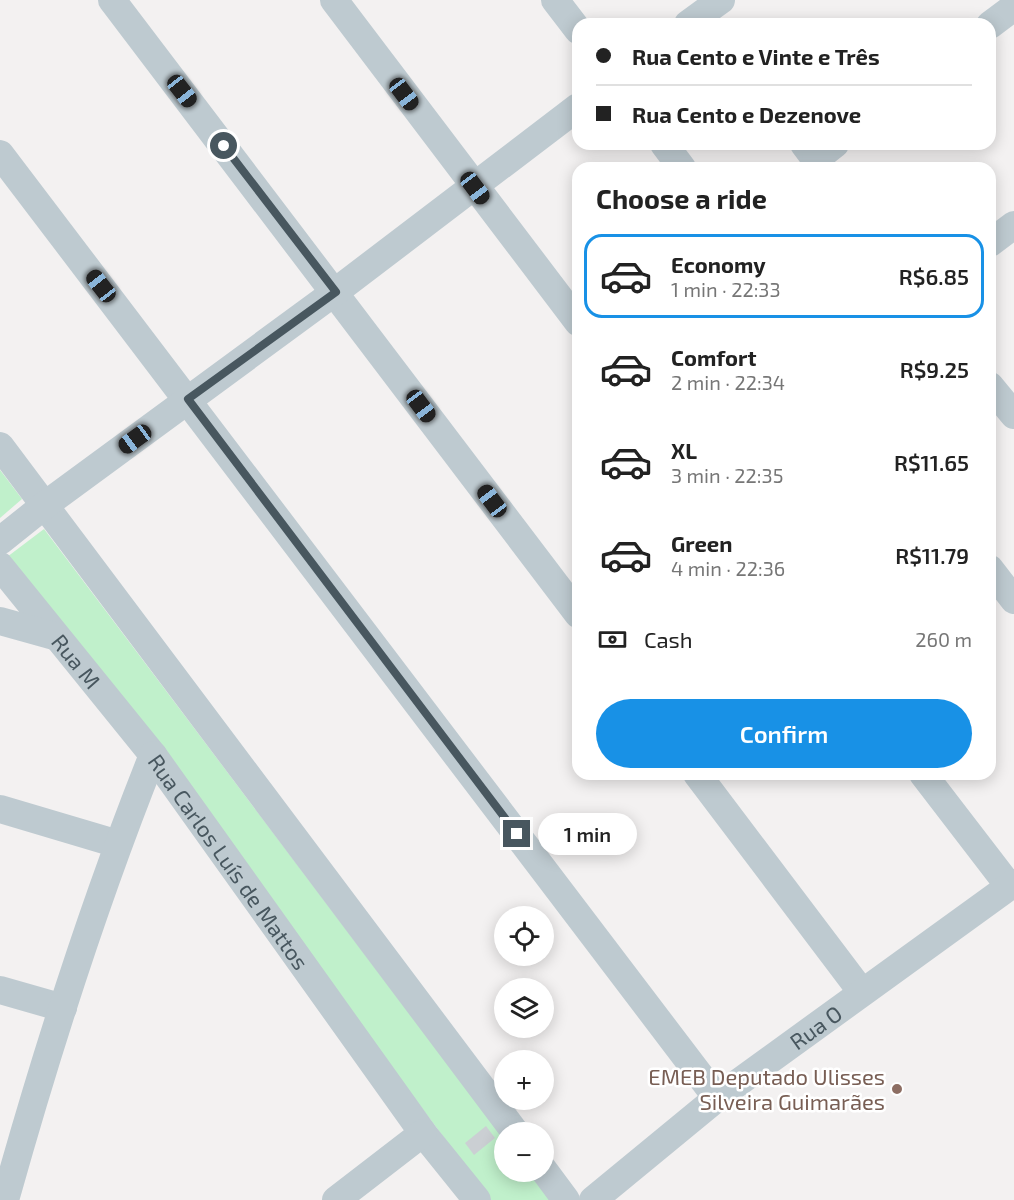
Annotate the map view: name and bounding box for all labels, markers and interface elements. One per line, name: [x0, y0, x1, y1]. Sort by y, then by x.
text: Rua Cento e Vinte e Três: [632, 43, 880, 69]
car: [164, 71, 200, 111]
car: [386, 74, 422, 114]
text: Rua Cento e Dezenove: [632, 101, 861, 127]
route start: [210, 132, 237, 159]
car: [457, 168, 493, 208]
text: Choose a ride: [596, 182, 767, 214]
icon: car: [599, 249, 653, 303]
text: Economy: [671, 251, 766, 277]
text: R$6.85: [899, 263, 969, 289]
car: [83, 266, 119, 306]
text: 1 min · 22:33: [671, 277, 781, 301]
icon: car: [599, 342, 653, 396]
text: Comfort: [671, 344, 756, 370]
text: R$9.25: [900, 356, 969, 382]
text: 2 min · 22:34: [671, 370, 785, 394]
car: [403, 386, 439, 426]
car: [115, 421, 155, 457]
icon: car: [599, 435, 653, 489]
text: XL: [671, 437, 697, 463]
text: R$11.65: [894, 449, 969, 475]
text: 3 min · 22:35: [671, 463, 783, 487]
car: [474, 481, 510, 521]
icon: car: [599, 528, 653, 582]
text: Green: [671, 530, 733, 556]
text: R$11.79: [895, 542, 969, 568]
text: 4 min · 22:36: [671, 556, 785, 580]
icon: cash: [596, 623, 629, 656]
text: Cash: [644, 626, 693, 652]
text: 260 m: [915, 627, 972, 651]
street label: Rua M: [47, 628, 107, 693]
button: Confirm: [596, 699, 972, 768]
street label: Rua Carlos Luís de Mattos: [143, 749, 315, 974]
callout: 1 min: [538, 813, 637, 855]
route end: [503, 820, 530, 847]
text: 1 min: [564, 822, 611, 846]
map controls: [494, 906, 554, 1182]
button: locate: [494, 906, 554, 966]
button: layers: [494, 978, 554, 1038]
street label: Rua O: [784, 999, 846, 1054]
button: +: [494, 1050, 554, 1110]
place label: EMEB Deputado Ulisses Silveira Guimarães: [648, 1063, 885, 1114]
marker: EMEB Deputado Ulisses Silveira Guimarães: [890, 1082, 904, 1096]
button: −: [494, 1122, 554, 1182]

